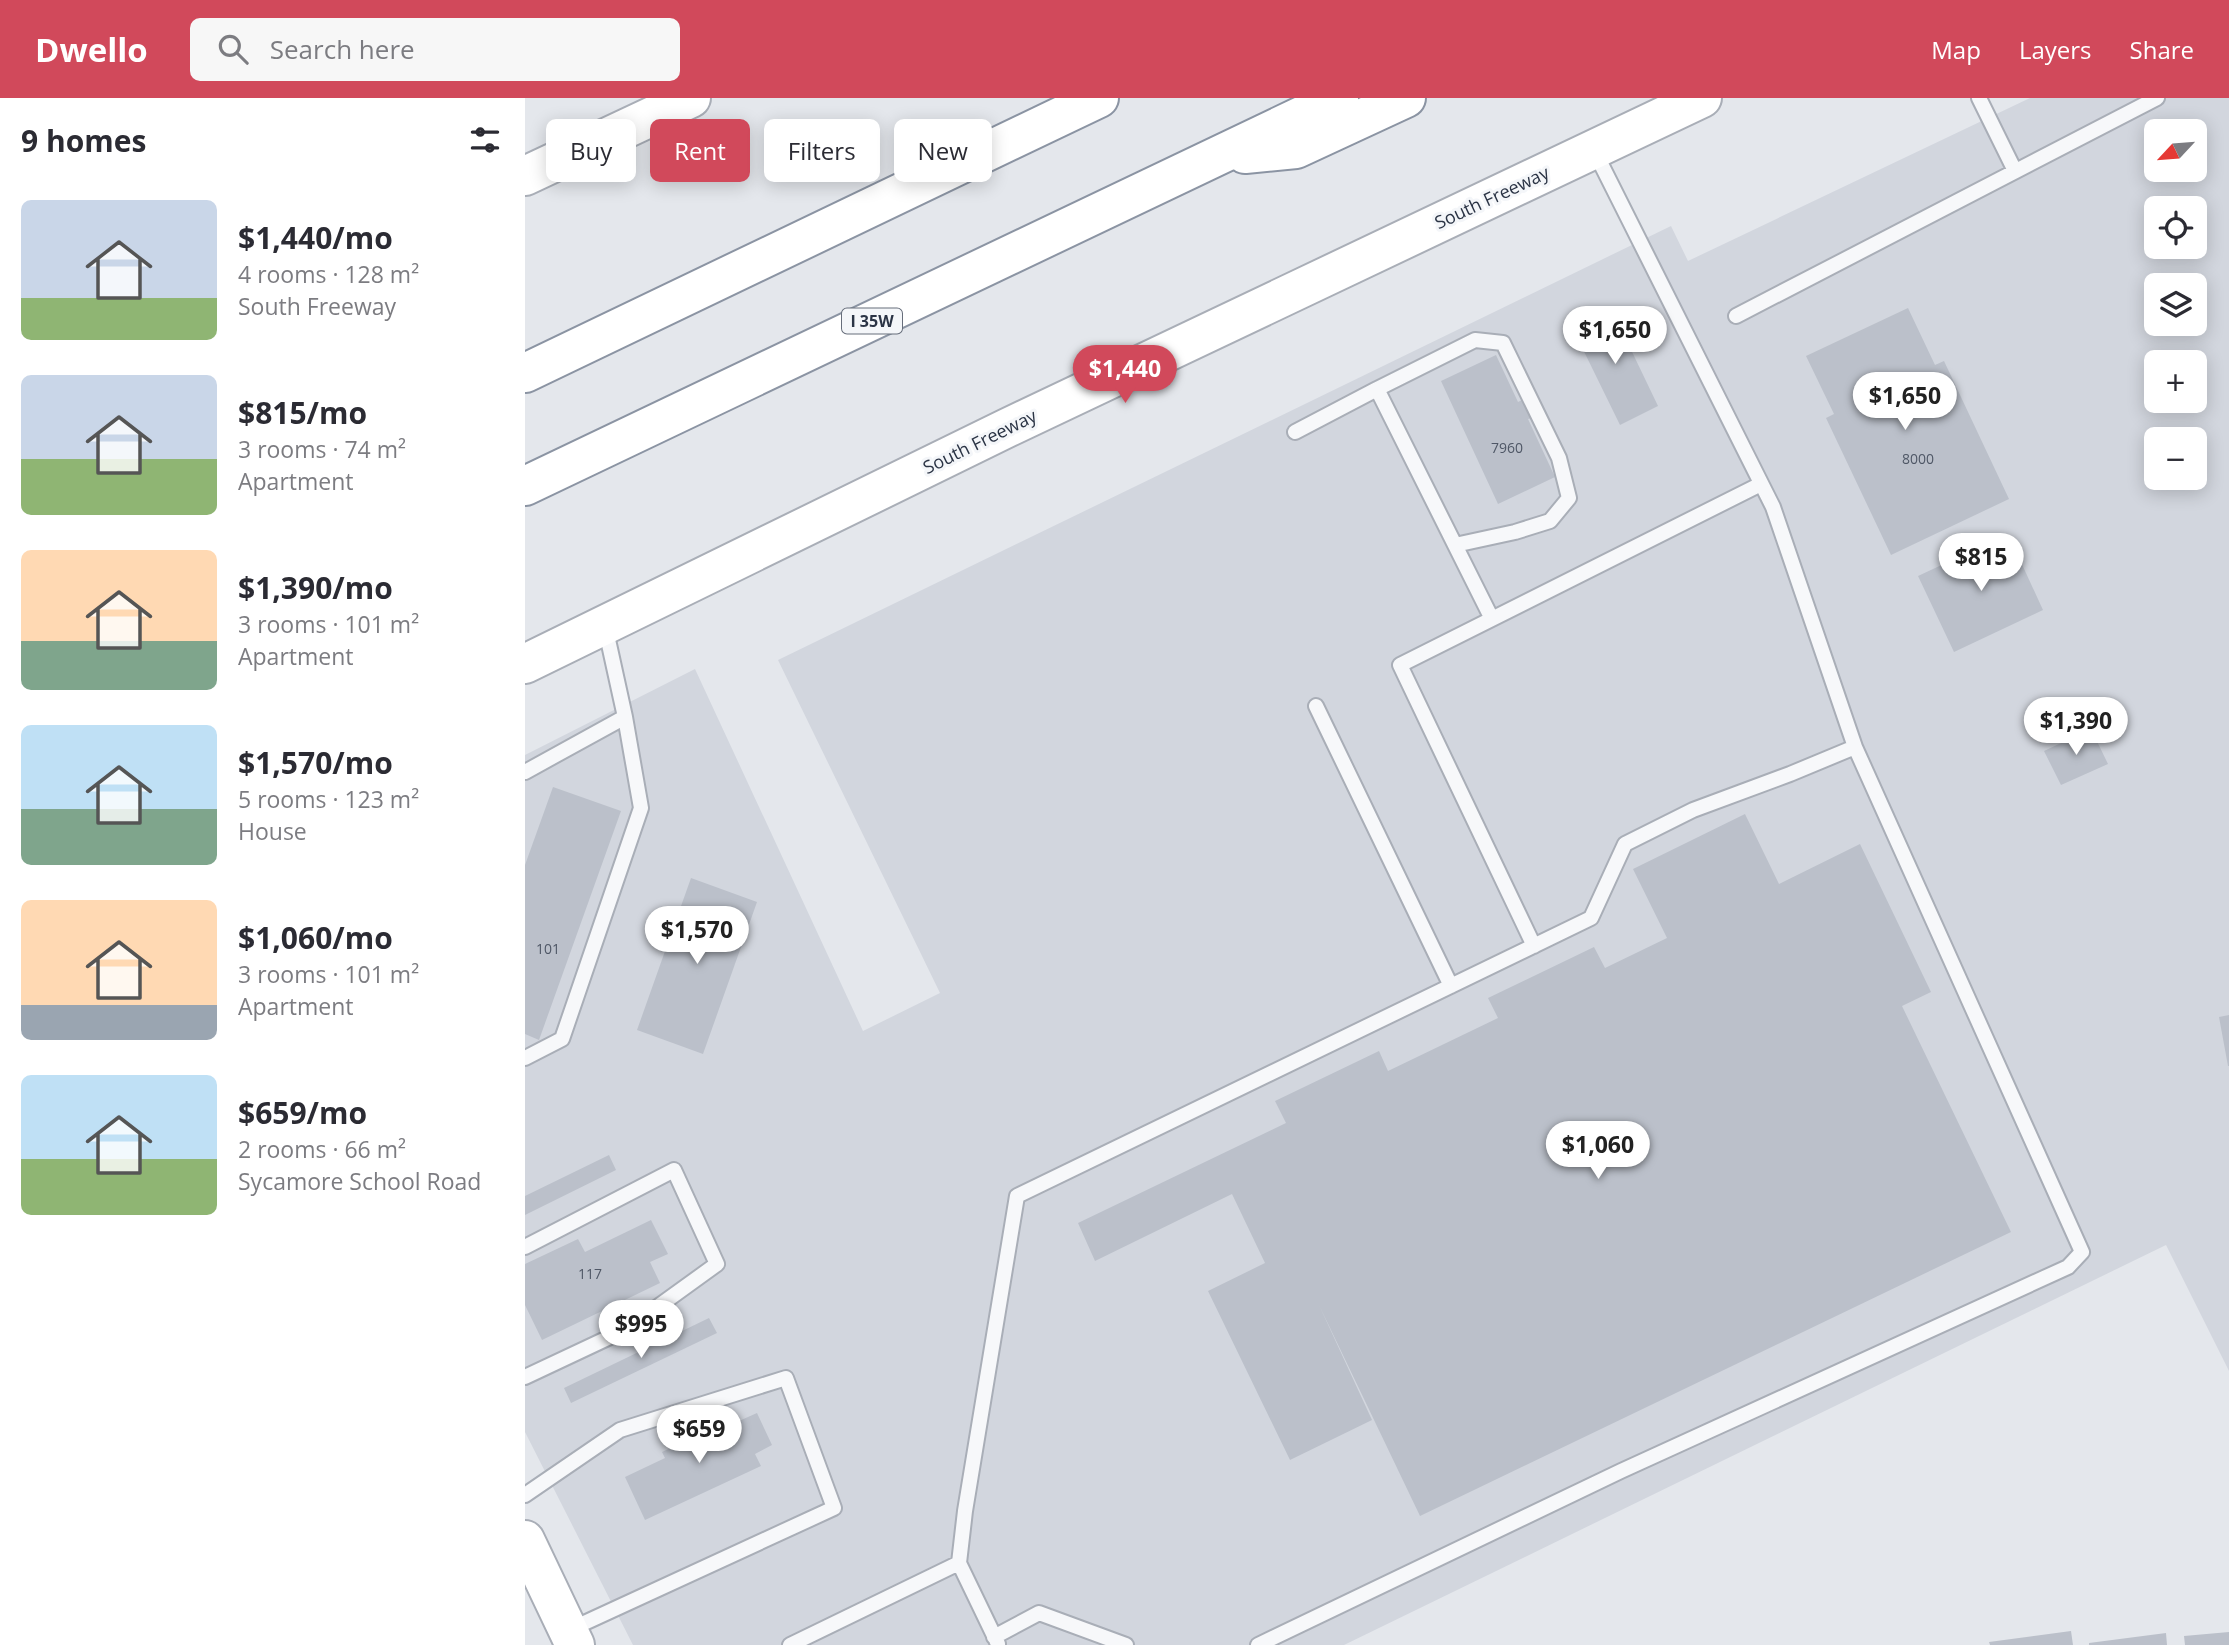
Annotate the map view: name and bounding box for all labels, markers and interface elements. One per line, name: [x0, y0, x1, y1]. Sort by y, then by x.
search box: [190, 18, 680, 81]
text: Dwello: [35, 27, 148, 72]
icon: search: [214, 30, 252, 68]
text: Search here: [270, 31, 415, 67]
text: Map: [1931, 33, 1981, 66]
text: Layers: [2019, 33, 2092, 66]
text: Share: [2130, 33, 2194, 66]
chip: Buy: [546, 119, 636, 182]
chip: Rent: [650, 119, 750, 182]
chip: Filters: [764, 119, 880, 182]
chip: New: [894, 119, 992, 182]
north arrow: [2144, 119, 2207, 182]
map controls: [2144, 119, 2207, 490]
text: 9 homes: [21, 120, 146, 161]
icon: filters: [466, 121, 504, 159]
street label: South Freeway: [1430, 160, 1554, 234]
button: locate: [2144, 196, 2207, 259]
text: $1,440/mo: [238, 217, 393, 258]
icon: home: [77, 228, 161, 312]
text: 4 rooms · 128 m²: [238, 258, 419, 290]
button: layers: [2144, 273, 2207, 336]
text: South Freeway: [238, 290, 396, 322]
pin: $1,650: [1558, 306, 1672, 366]
road number: I 35W: [842, 308, 902, 334]
text: $1,650: [1579, 313, 1651, 345]
pin: $1,440: [1068, 345, 1182, 405]
button: +: [2144, 350, 2207, 413]
text: $1,440: [1089, 352, 1161, 384]
pin: $1,650: [1848, 372, 1962, 432]
text: $1,650: [1869, 379, 1941, 411]
text: $815/mo: [238, 392, 367, 433]
icon: home: [77, 403, 161, 487]
street label: South Freeway: [919, 403, 1041, 479]
button: −: [2144, 427, 2207, 490]
text: 3 rooms · 74 m²: [238, 433, 406, 465]
house number: 7960: [1491, 438, 1523, 457]
house number: 8000: [1902, 449, 1934, 468]
text: Apartment: [238, 465, 354, 497]
pin: $815: [1940, 533, 2022, 593]
text: $815: [1955, 540, 2007, 572]
text: $1,390/mo: [238, 567, 393, 608]
icon: home: [77, 578, 161, 662]
text: 3 rooms · 101 m²: [238, 608, 419, 640]
text: Apartment: [238, 640, 354, 672]
pin: $1,390: [2019, 698, 2133, 757]
text: $1,390: [2040, 704, 2112, 736]
text: $1,570/mo: [238, 742, 393, 783]
icon: home: [77, 753, 161, 837]
text: 5 rooms · 123 m²: [238, 783, 419, 815]
text: House: [238, 815, 307, 847]
pin: $1,570: [640, 906, 754, 966]
text: $1,570: [661, 913, 733, 945]
text: $1,060/mo: [238, 917, 393, 958]
icon: home: [77, 928, 161, 1012]
house number: 101: [536, 939, 560, 958]
text: 3 rooms · 101 m²: [238, 958, 419, 990]
text: Apartment: [238, 990, 354, 1022]
text: $659/mo: [238, 1092, 367, 1133]
icon: home: [77, 1103, 161, 1187]
pin: $1,060: [1541, 1122, 1655, 1181]
text: $1,060: [1562, 1128, 1634, 1160]
text: 2 rooms · 66 m²: [238, 1133, 406, 1165]
text: Sycamore School Road: [238, 1165, 481, 1197]
house number: 117: [578, 1264, 602, 1283]
pin: $995: [600, 1300, 682, 1360]
text: $995: [615, 1307, 667, 1339]
pin: $659: [658, 1406, 740, 1465]
text: $659: [673, 1412, 725, 1444]

